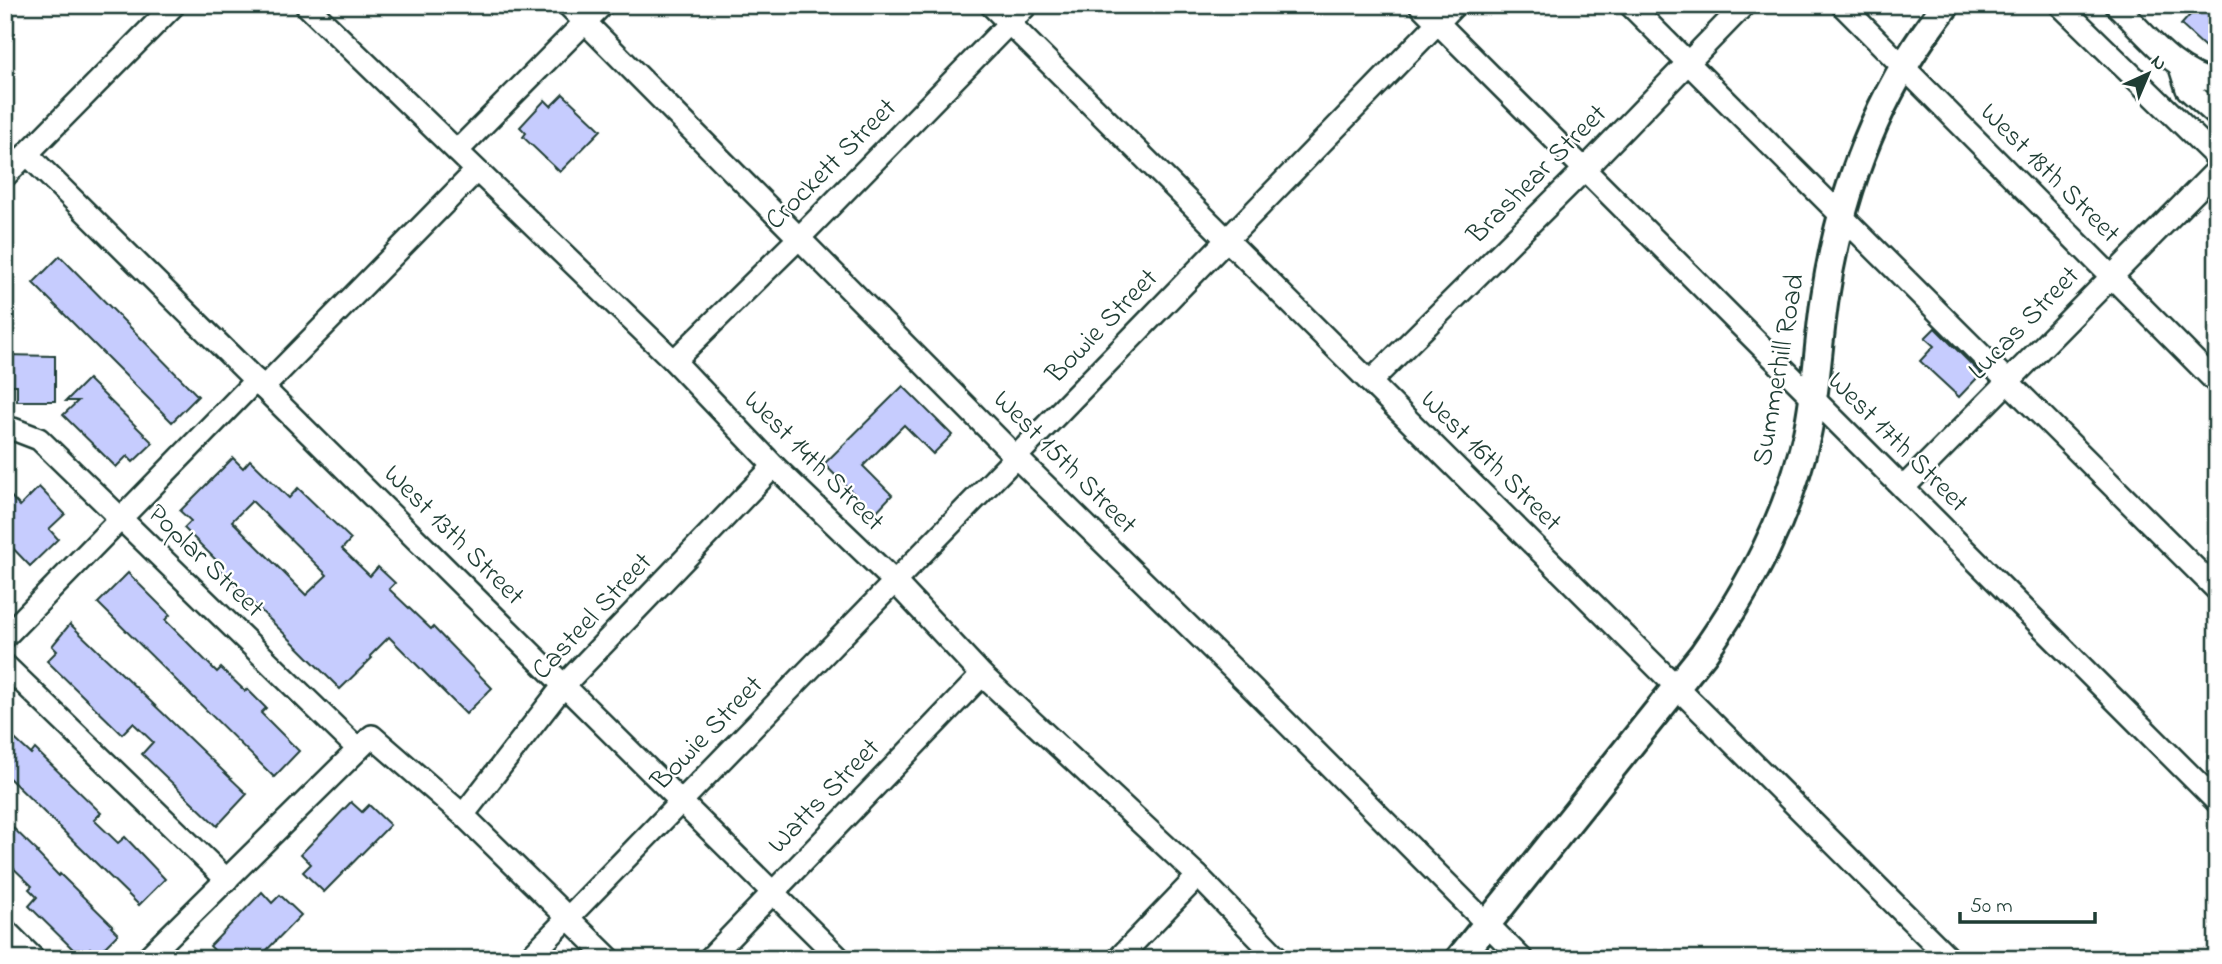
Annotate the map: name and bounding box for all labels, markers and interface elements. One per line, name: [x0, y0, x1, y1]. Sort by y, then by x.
north arrow: [2114, 38, 2184, 108]
text: N: [2144, 49, 2172, 78]
street label: Crockett Street: [757, 90, 907, 240]
street label: West 18th Street: [1969, 94, 2129, 254]
street label: Brashear Street: [1458, 95, 1618, 255]
street label: Lucas Street: [1960, 257, 2090, 391]
street label: Bowie Street: [1037, 260, 1169, 395]
street label: Summerhill Road: [1743, 271, 1817, 469]
street label: West 17th Street: [1817, 363, 1977, 523]
street label: West 15th Street: [982, 381, 1146, 545]
street label: West 14th Street: [733, 382, 893, 542]
street label: West 16th Street: [1410, 382, 1570, 542]
street label: West 13th Street: [373, 456, 533, 616]
street label: Poplar Street: [137, 495, 273, 629]
street label: Casteel Street: [523, 544, 663, 690]
street label: Bowie Street: [642, 667, 774, 802]
street label: Watts Street: [759, 730, 891, 864]
scale bar: [1960, 880, 2094, 924]
text: 50 m: [1970, 892, 2013, 922]

